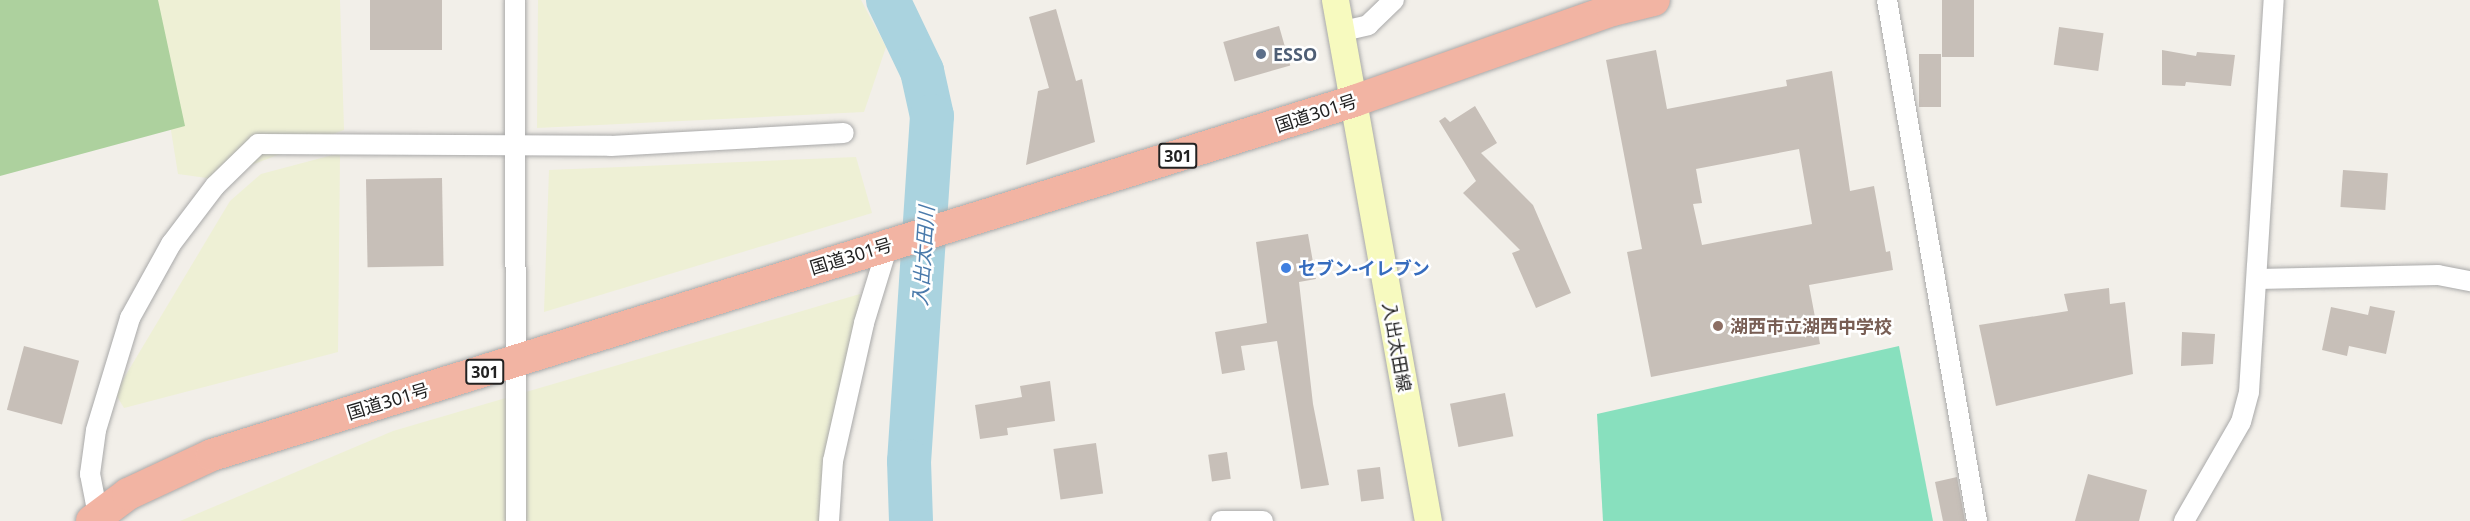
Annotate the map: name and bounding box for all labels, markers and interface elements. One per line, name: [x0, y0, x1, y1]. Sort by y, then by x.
place label: ESSO: [1273, 43, 1317, 65]
marker: ESSO: [1254, 47, 1268, 61]
street label: 国道301号: [1272, 90, 1360, 136]
road number: 301: [1157, 143, 1199, 169]
water label: 入出太田川: [908, 205, 938, 307]
street label: 国道301号: [807, 233, 895, 279]
place label: セブン-イレブン: [1298, 257, 1430, 279]
marker: セブン-イレブン: [1279, 261, 1293, 275]
street label: 入出太田線: [1379, 301, 1415, 393]
place label: 湖西市立湖西中学校: [1730, 315, 1892, 337]
marker: 湖西市立湖西中学校: [1711, 319, 1725, 333]
road number: 301: [464, 359, 506, 385]
street label: 国道301号: [344, 378, 432, 424]

